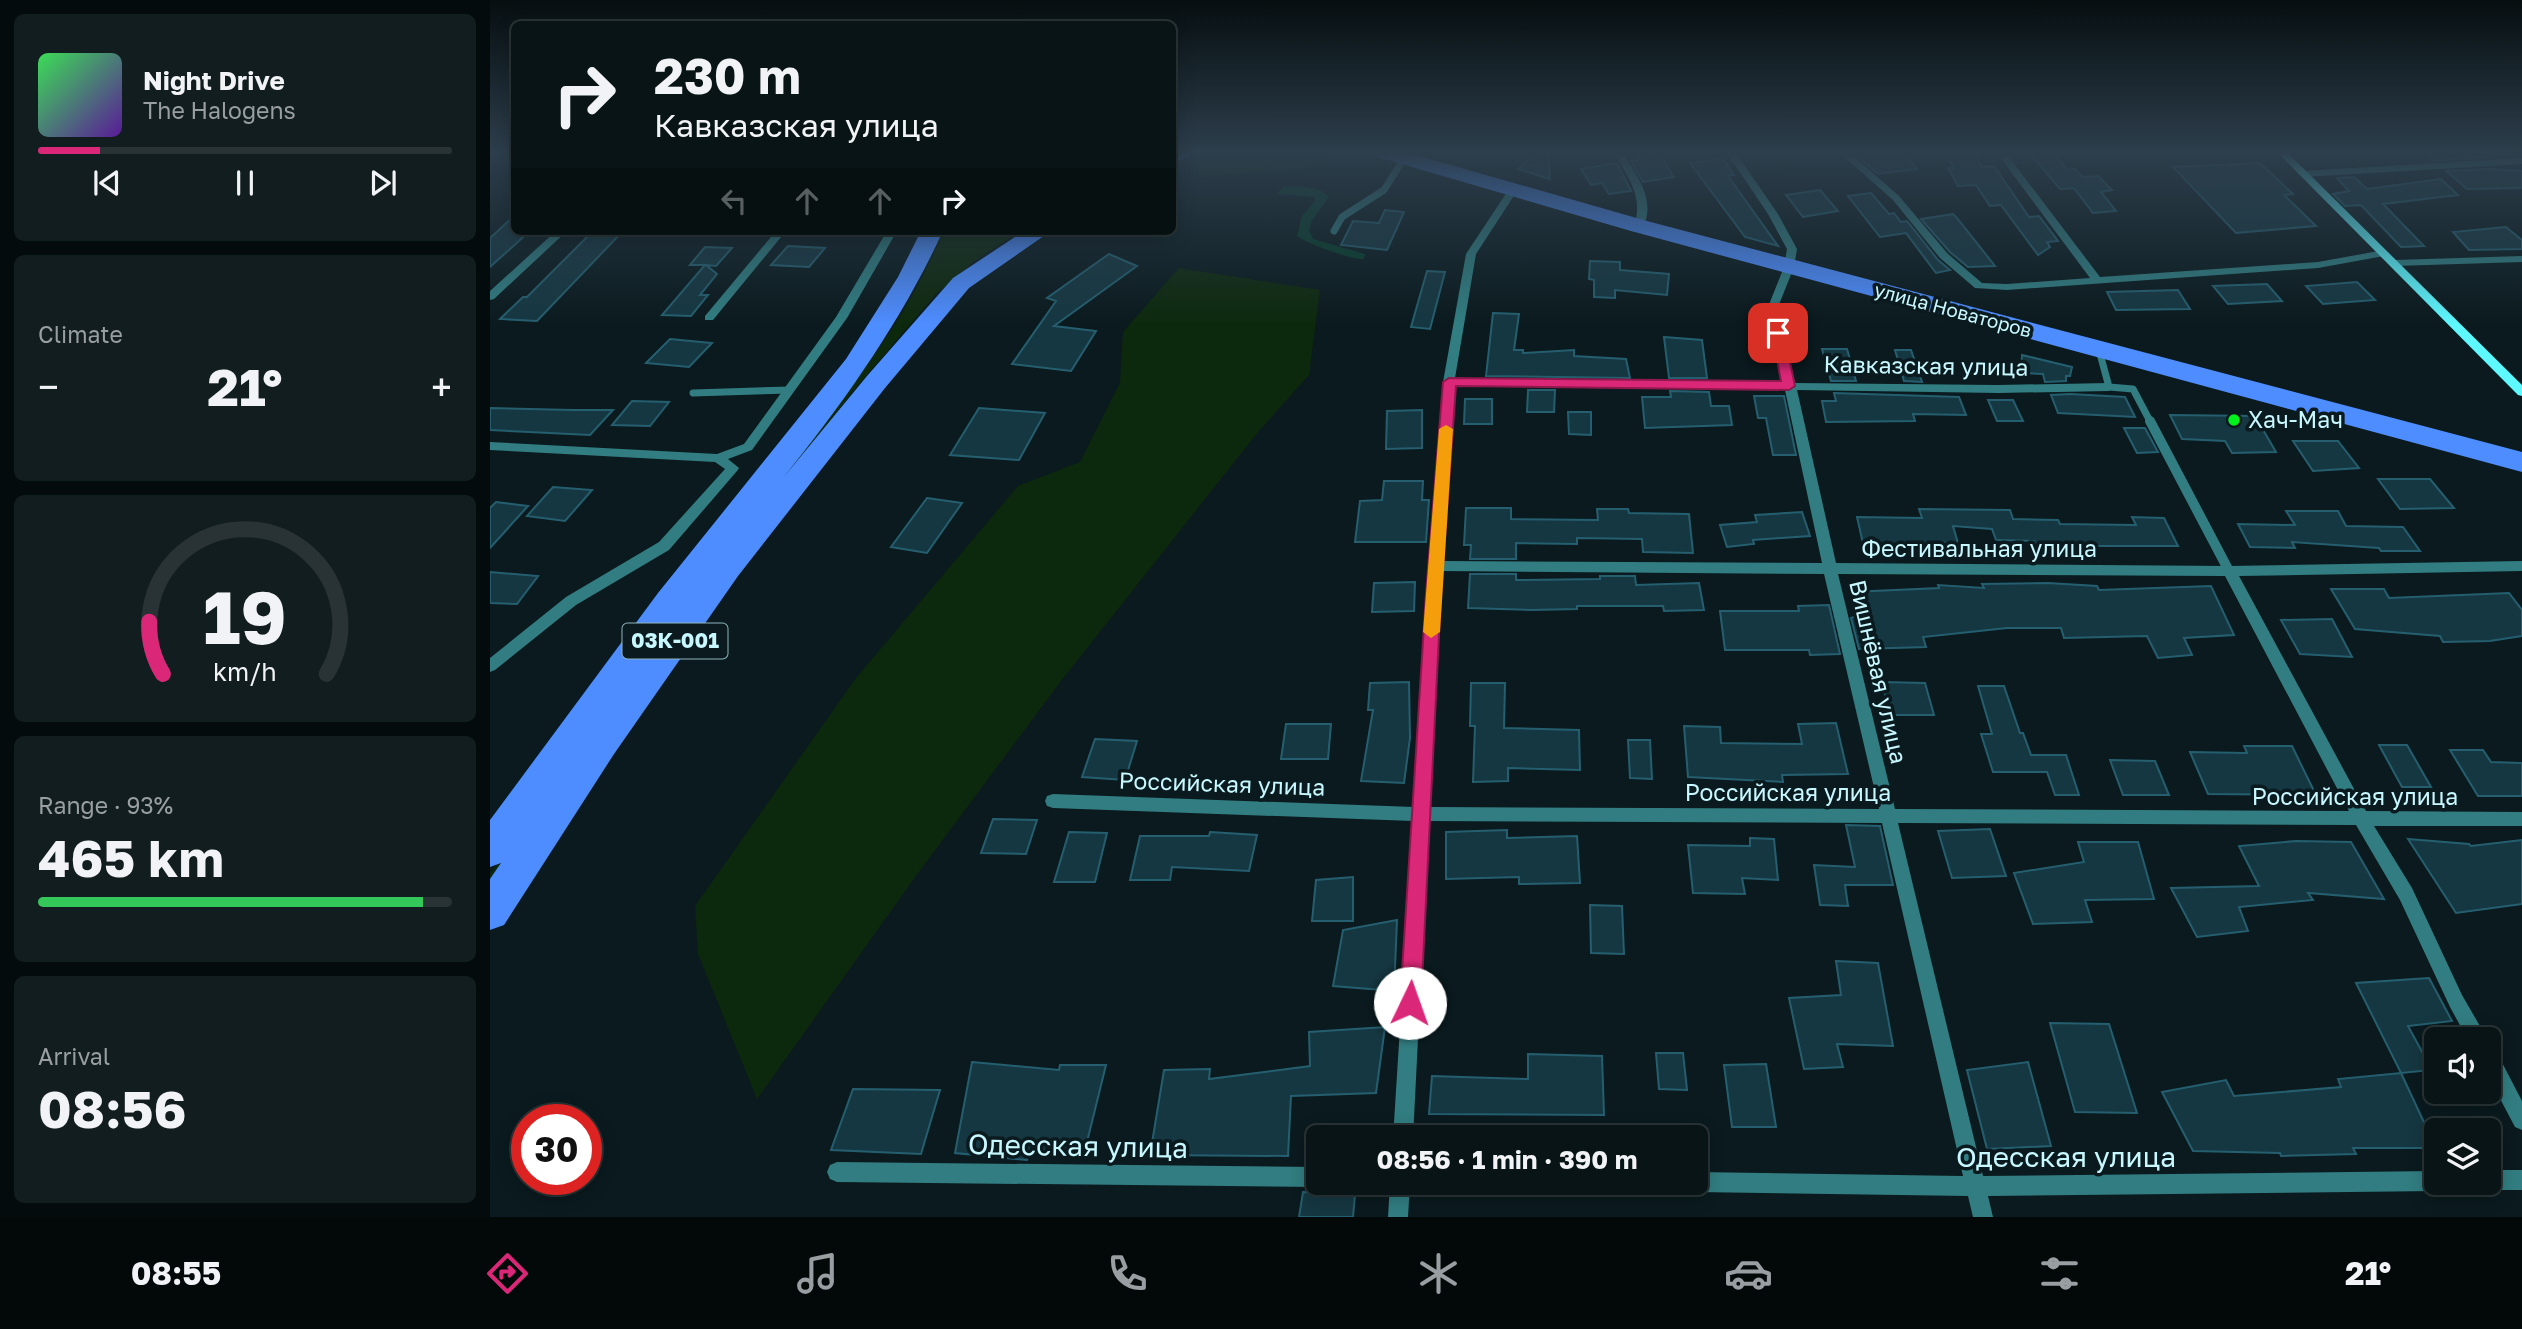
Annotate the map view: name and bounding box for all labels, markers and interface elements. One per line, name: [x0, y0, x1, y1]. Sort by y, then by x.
text: 230 m: [654, 46, 801, 105]
icon: right: [539, 49, 630, 140]
text: Night Drive: [143, 65, 285, 96]
text: The Halogens: [143, 96, 296, 124]
text: Кавказская улица: [654, 106, 939, 144]
icon: previous: [88, 164, 126, 202]
icon: pause: [226, 164, 264, 202]
icon: next: [364, 164, 402, 202]
icon: left: [715, 182, 753, 220]
icon: ahead: [788, 182, 826, 220]
icon: ahead: [861, 182, 899, 220]
icon: right: [934, 182, 972, 220]
street label: улица Новаторов: [1872, 277, 2034, 342]
pin: [1748, 303, 1808, 363]
icon: arrive: [1759, 314, 1797, 352]
text: Climate: [38, 320, 123, 348]
street label: Кавказская улица: [1823, 349, 2029, 381]
text: 21°: [207, 355, 283, 417]
text: −: [38, 364, 59, 409]
text: +: [431, 364, 452, 409]
place label: Хач-Мач: [2248, 405, 2343, 433]
marker: Хач-Мач: [2226, 412, 2242, 428]
street label: Фестивальная улица: [1861, 534, 2097, 562]
text: 19: [203, 574, 287, 661]
street label: Вишнёвая улица: [1844, 577, 1914, 766]
road number: 03К-001: [622, 624, 728, 658]
text: km/h: [213, 656, 277, 687]
street label: Российская улица: [1118, 765, 1326, 801]
street label: Российская улица: [1685, 778, 1891, 806]
street label: Российская улица: [2252, 782, 2458, 810]
text: Range · 93%: [38, 791, 173, 819]
text: 465 km: [38, 826, 224, 888]
position arrow: [1373, 966, 1447, 1040]
map controls: [2424, 1027, 2501, 1195]
button: sound: [2424, 1027, 2501, 1104]
text: Arrival: [38, 1042, 110, 1070]
text: 08:56: [38, 1077, 186, 1139]
speed limit sign: 30: [511, 1104, 602, 1195]
button: layers: [2424, 1118, 2501, 1195]
street label: Одесская улица: [968, 1127, 1188, 1164]
street label: Одесская улица: [1956, 1140, 2176, 1173]
text: 08:56 · 1 min · 390 m: [1377, 1144, 1637, 1175]
icon: directions: [483, 1249, 532, 1298]
icon: music: [793, 1249, 842, 1298]
icon: phone: [1103, 1249, 1152, 1298]
icon: climate: [1414, 1249, 1463, 1298]
icon: car: [1724, 1249, 1773, 1298]
icon: filters: [2035, 1249, 2084, 1298]
text: 08:55: [131, 1254, 221, 1292]
text: 21°: [2345, 1254, 2391, 1292]

